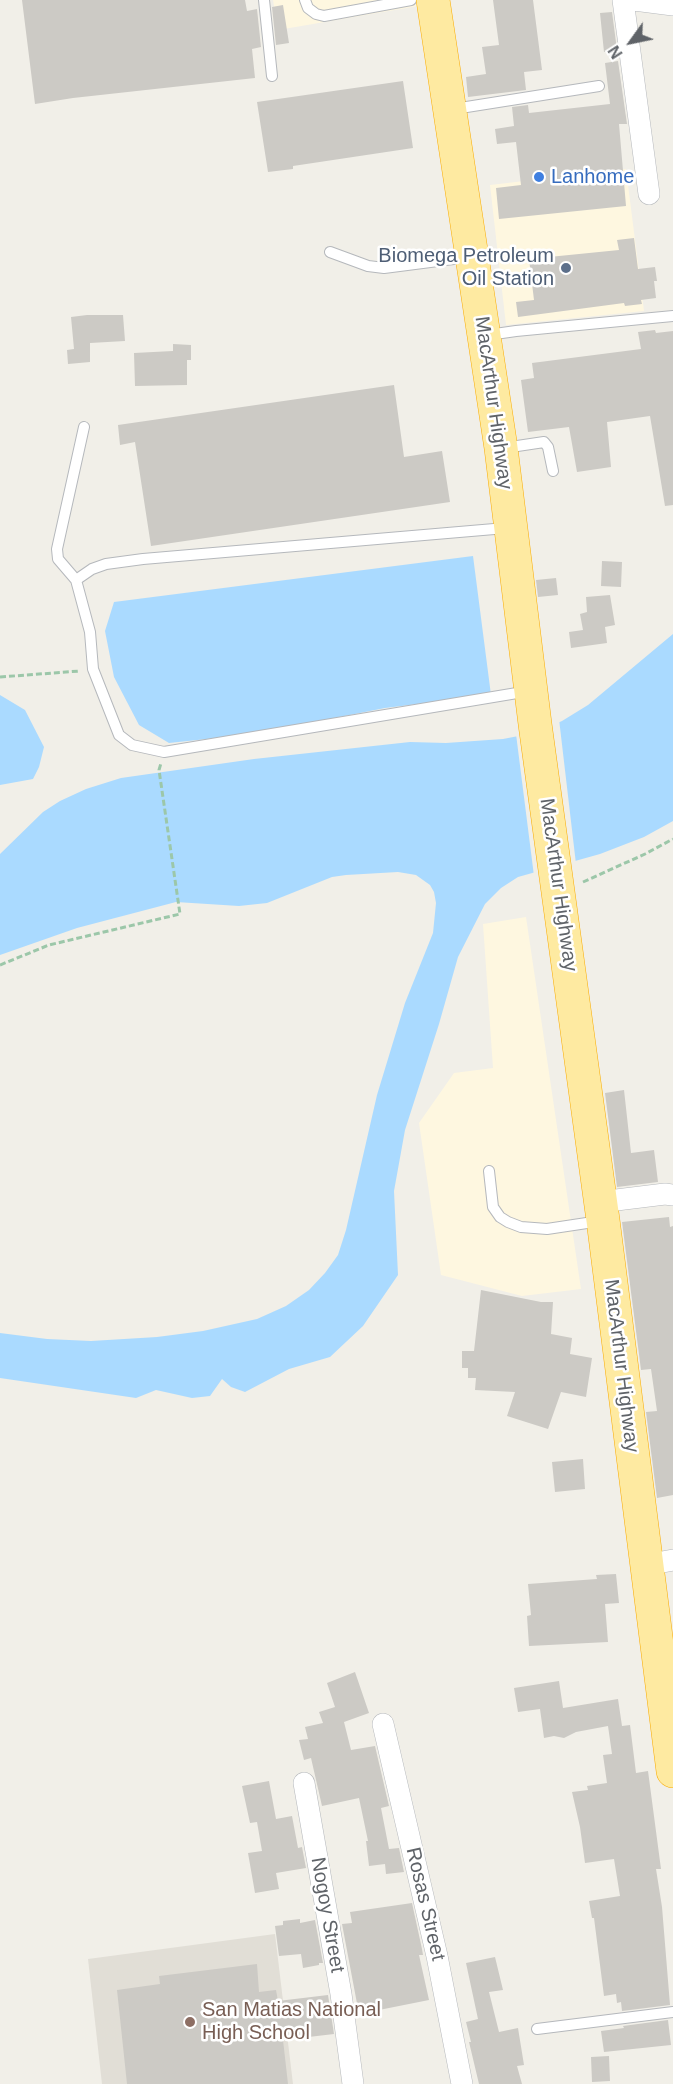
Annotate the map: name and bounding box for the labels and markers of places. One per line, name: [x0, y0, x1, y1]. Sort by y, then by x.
place label: Lanhome: [551, 165, 634, 189]
marker: Lanhome: [532, 170, 546, 184]
place label: Biomega Petroleum Oil Station: [378, 244, 554, 291]
marker: Biomega Petroleum Oil Station: [559, 261, 573, 275]
place label: San Matias National High School: [202, 1998, 381, 2045]
marker: San Matias National High School: [183, 2015, 197, 2029]

